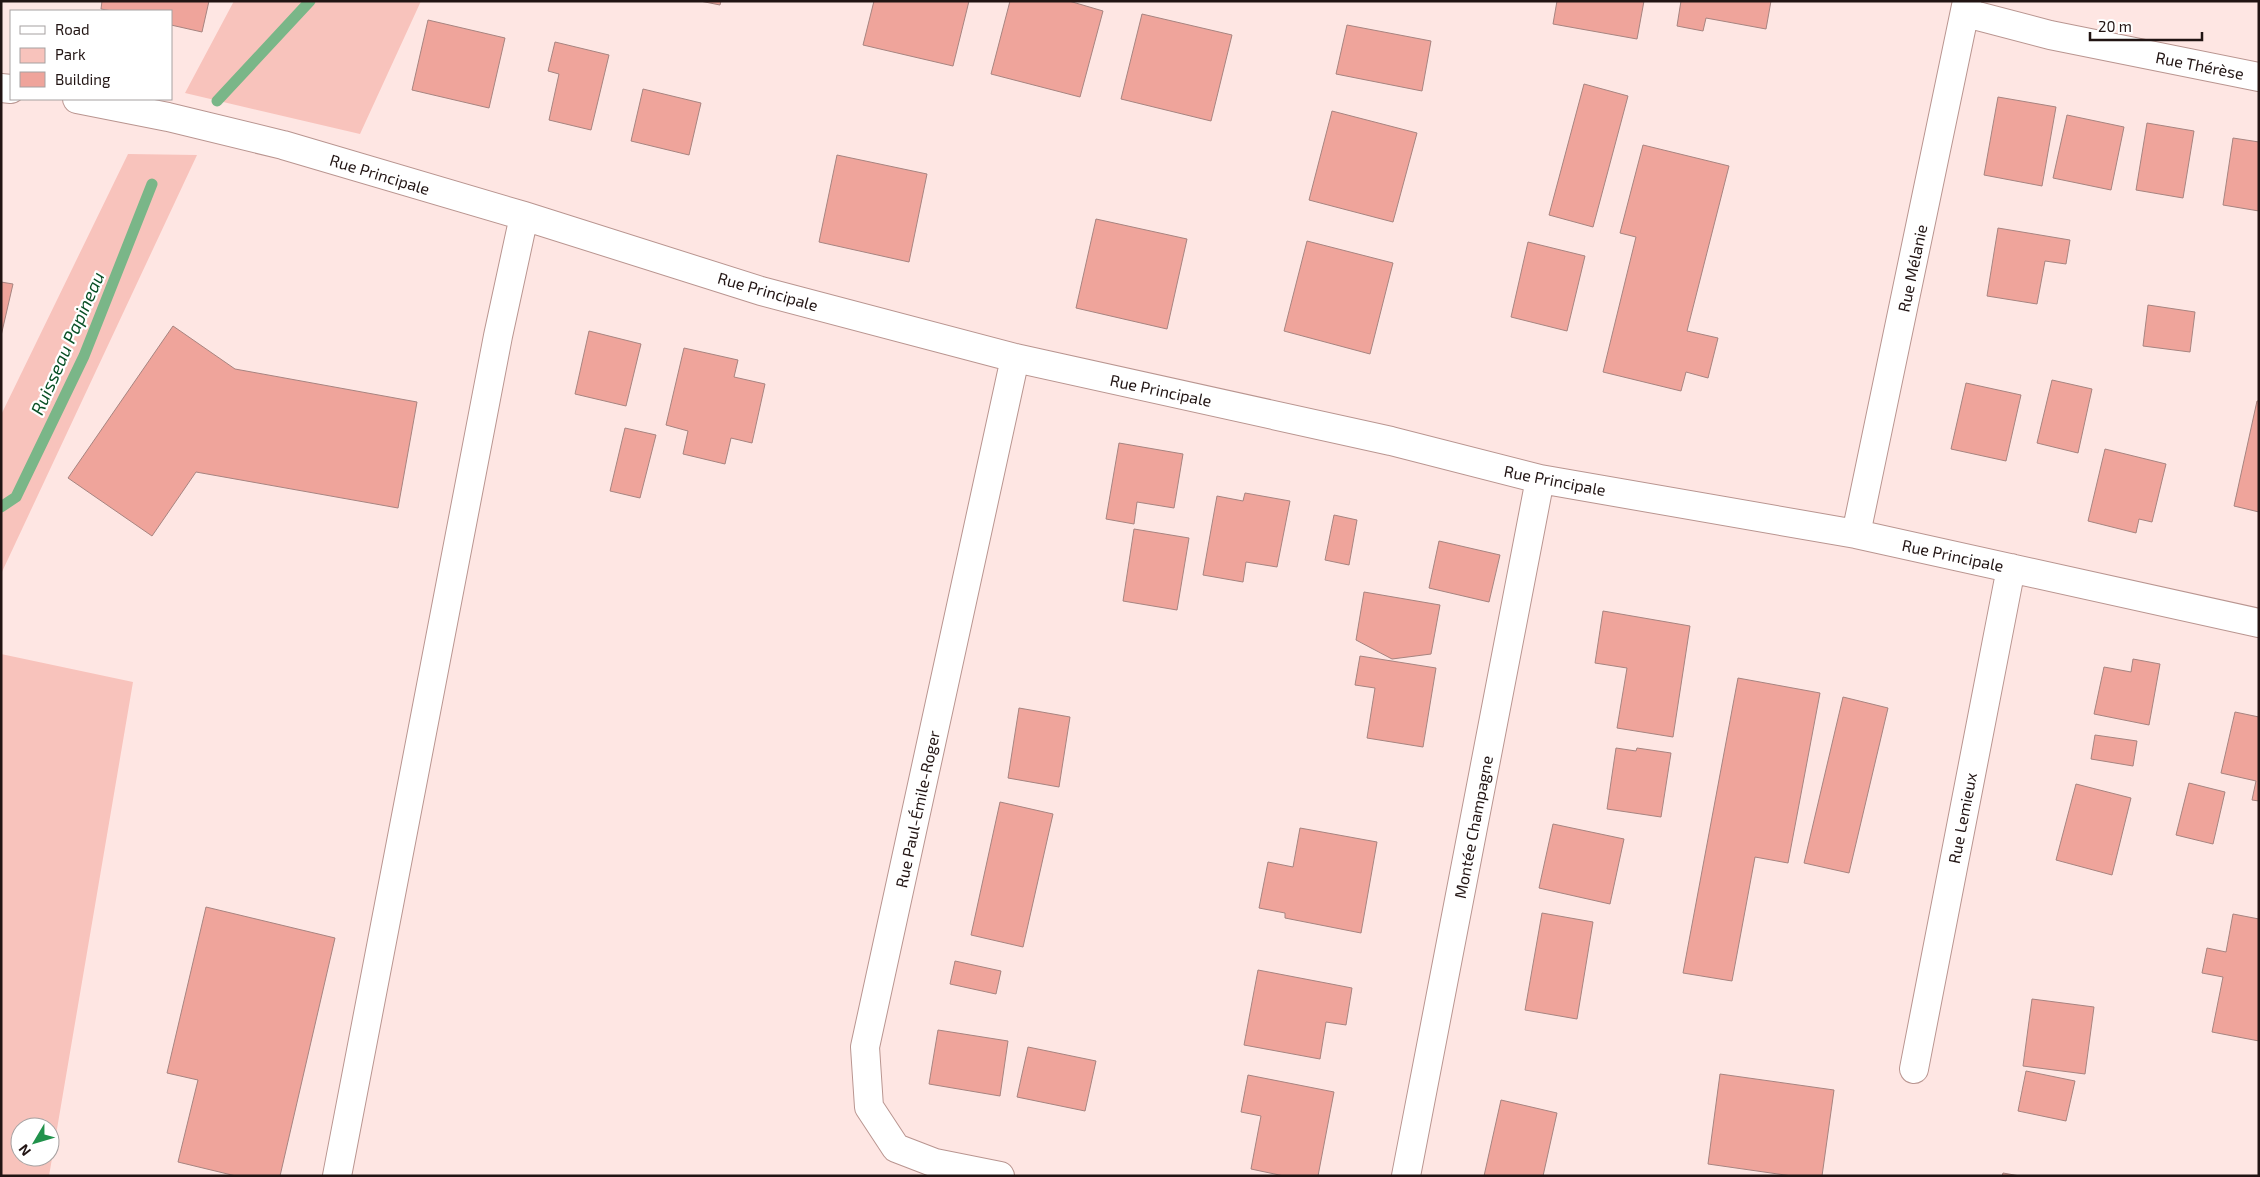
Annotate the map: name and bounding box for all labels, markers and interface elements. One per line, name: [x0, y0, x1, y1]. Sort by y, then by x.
legend: [10, 10, 172, 100]
scale bar: [2090, 10, 2202, 42]
text: 20 m: [2098, 17, 2132, 35]
text: Road: [55, 20, 90, 38]
text: Park: [55, 45, 86, 63]
street label: Rue Thérèse: [2154, 47, 2246, 83]
text: Building: [55, 70, 111, 88]
street label: Rue Principale: [328, 150, 432, 198]
street label: Rue Mélanie: [1893, 222, 1931, 314]
water label: Ruisseau Papineau: [26, 268, 108, 418]
street label: Rue Principale: [716, 268, 820, 314]
street label: Rue Principale: [1108, 370, 1214, 410]
street label: Rue Principale: [1502, 461, 1608, 499]
street label: Rue Principale: [1900, 535, 2006, 575]
street label: Rue Paul-Émile-Roger: [891, 728, 943, 889]
street label: Montée Champagne: [1450, 754, 1496, 900]
street label: Rue Lemieux: [1944, 770, 1980, 865]
north arrow: [10, 1117, 60, 1167]
text: N: [15, 1141, 34, 1160]

